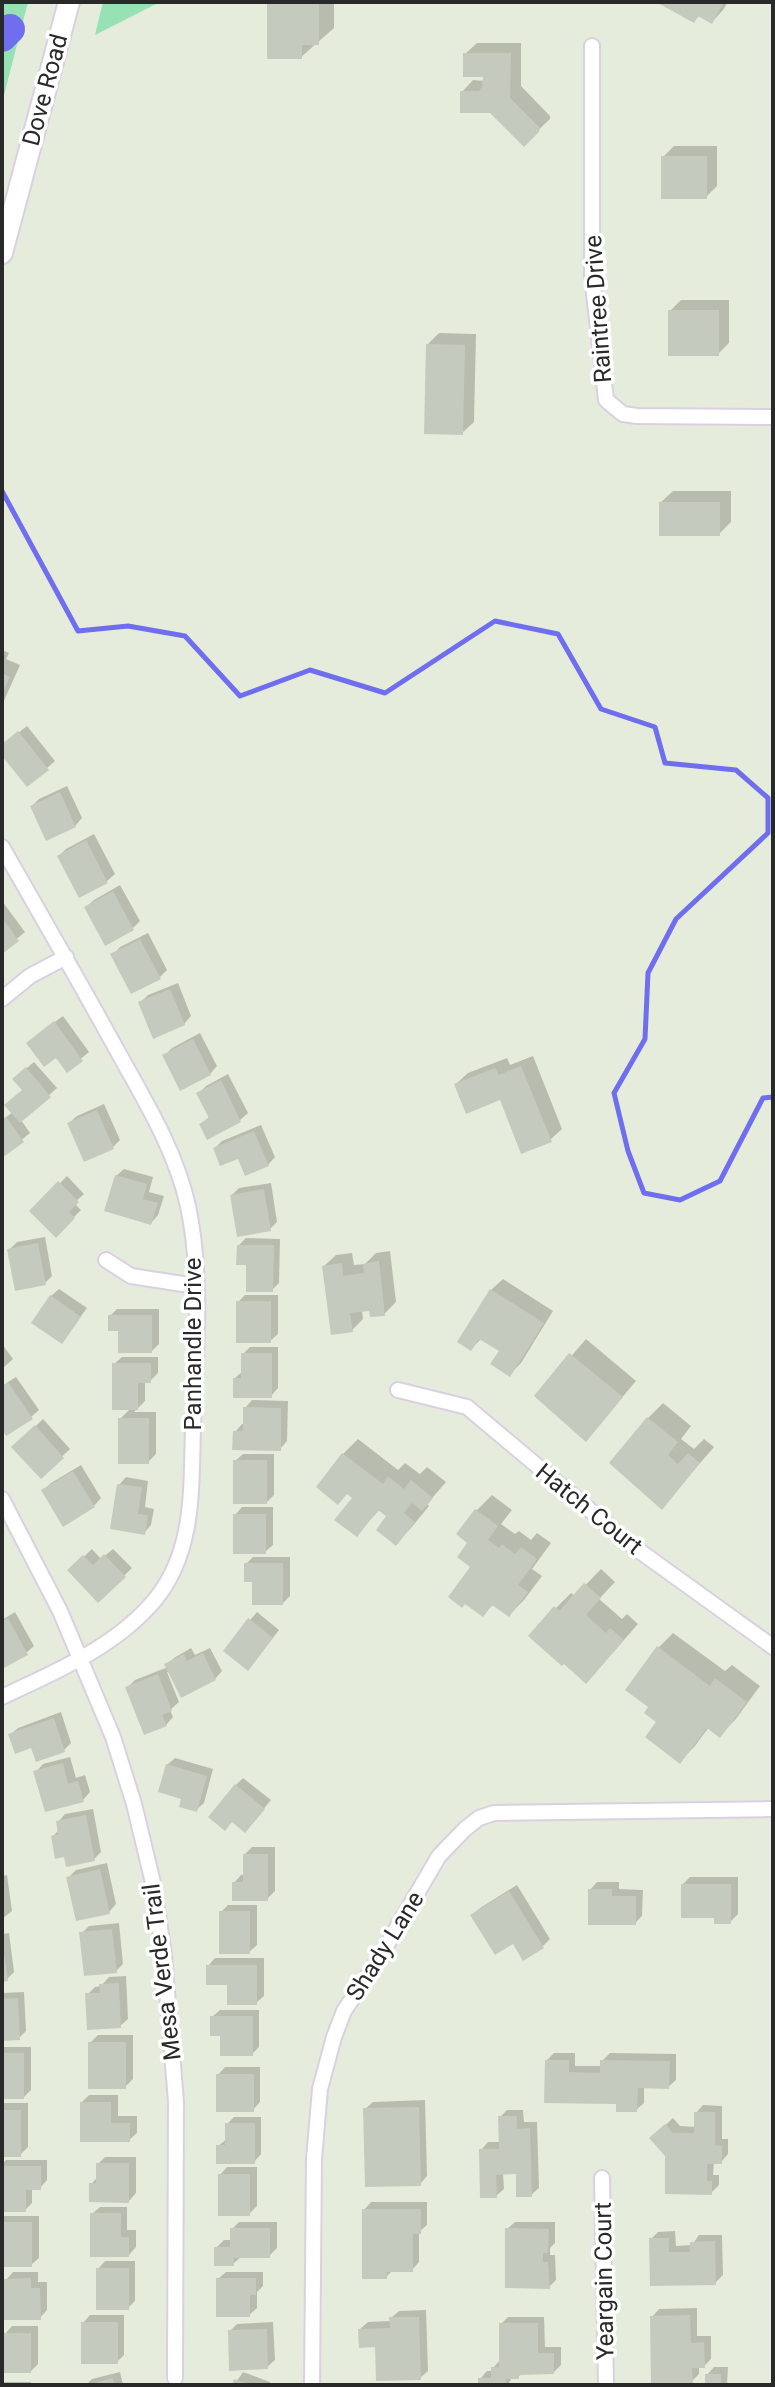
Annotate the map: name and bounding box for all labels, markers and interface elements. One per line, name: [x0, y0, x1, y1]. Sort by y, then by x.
street label: Dove Road: [17, 31, 73, 149]
street label: Raintree Drive: [579, 234, 617, 384]
street label: Panhandle Drive: [179, 1258, 207, 1430]
street label: Hatch Court: [530, 1458, 648, 1561]
street label: Mesa Verde Trail: [137, 1882, 187, 2062]
street label: Shady Lane: [340, 1886, 430, 2006]
street label: Yeargain Court: [589, 2202, 619, 2360]

